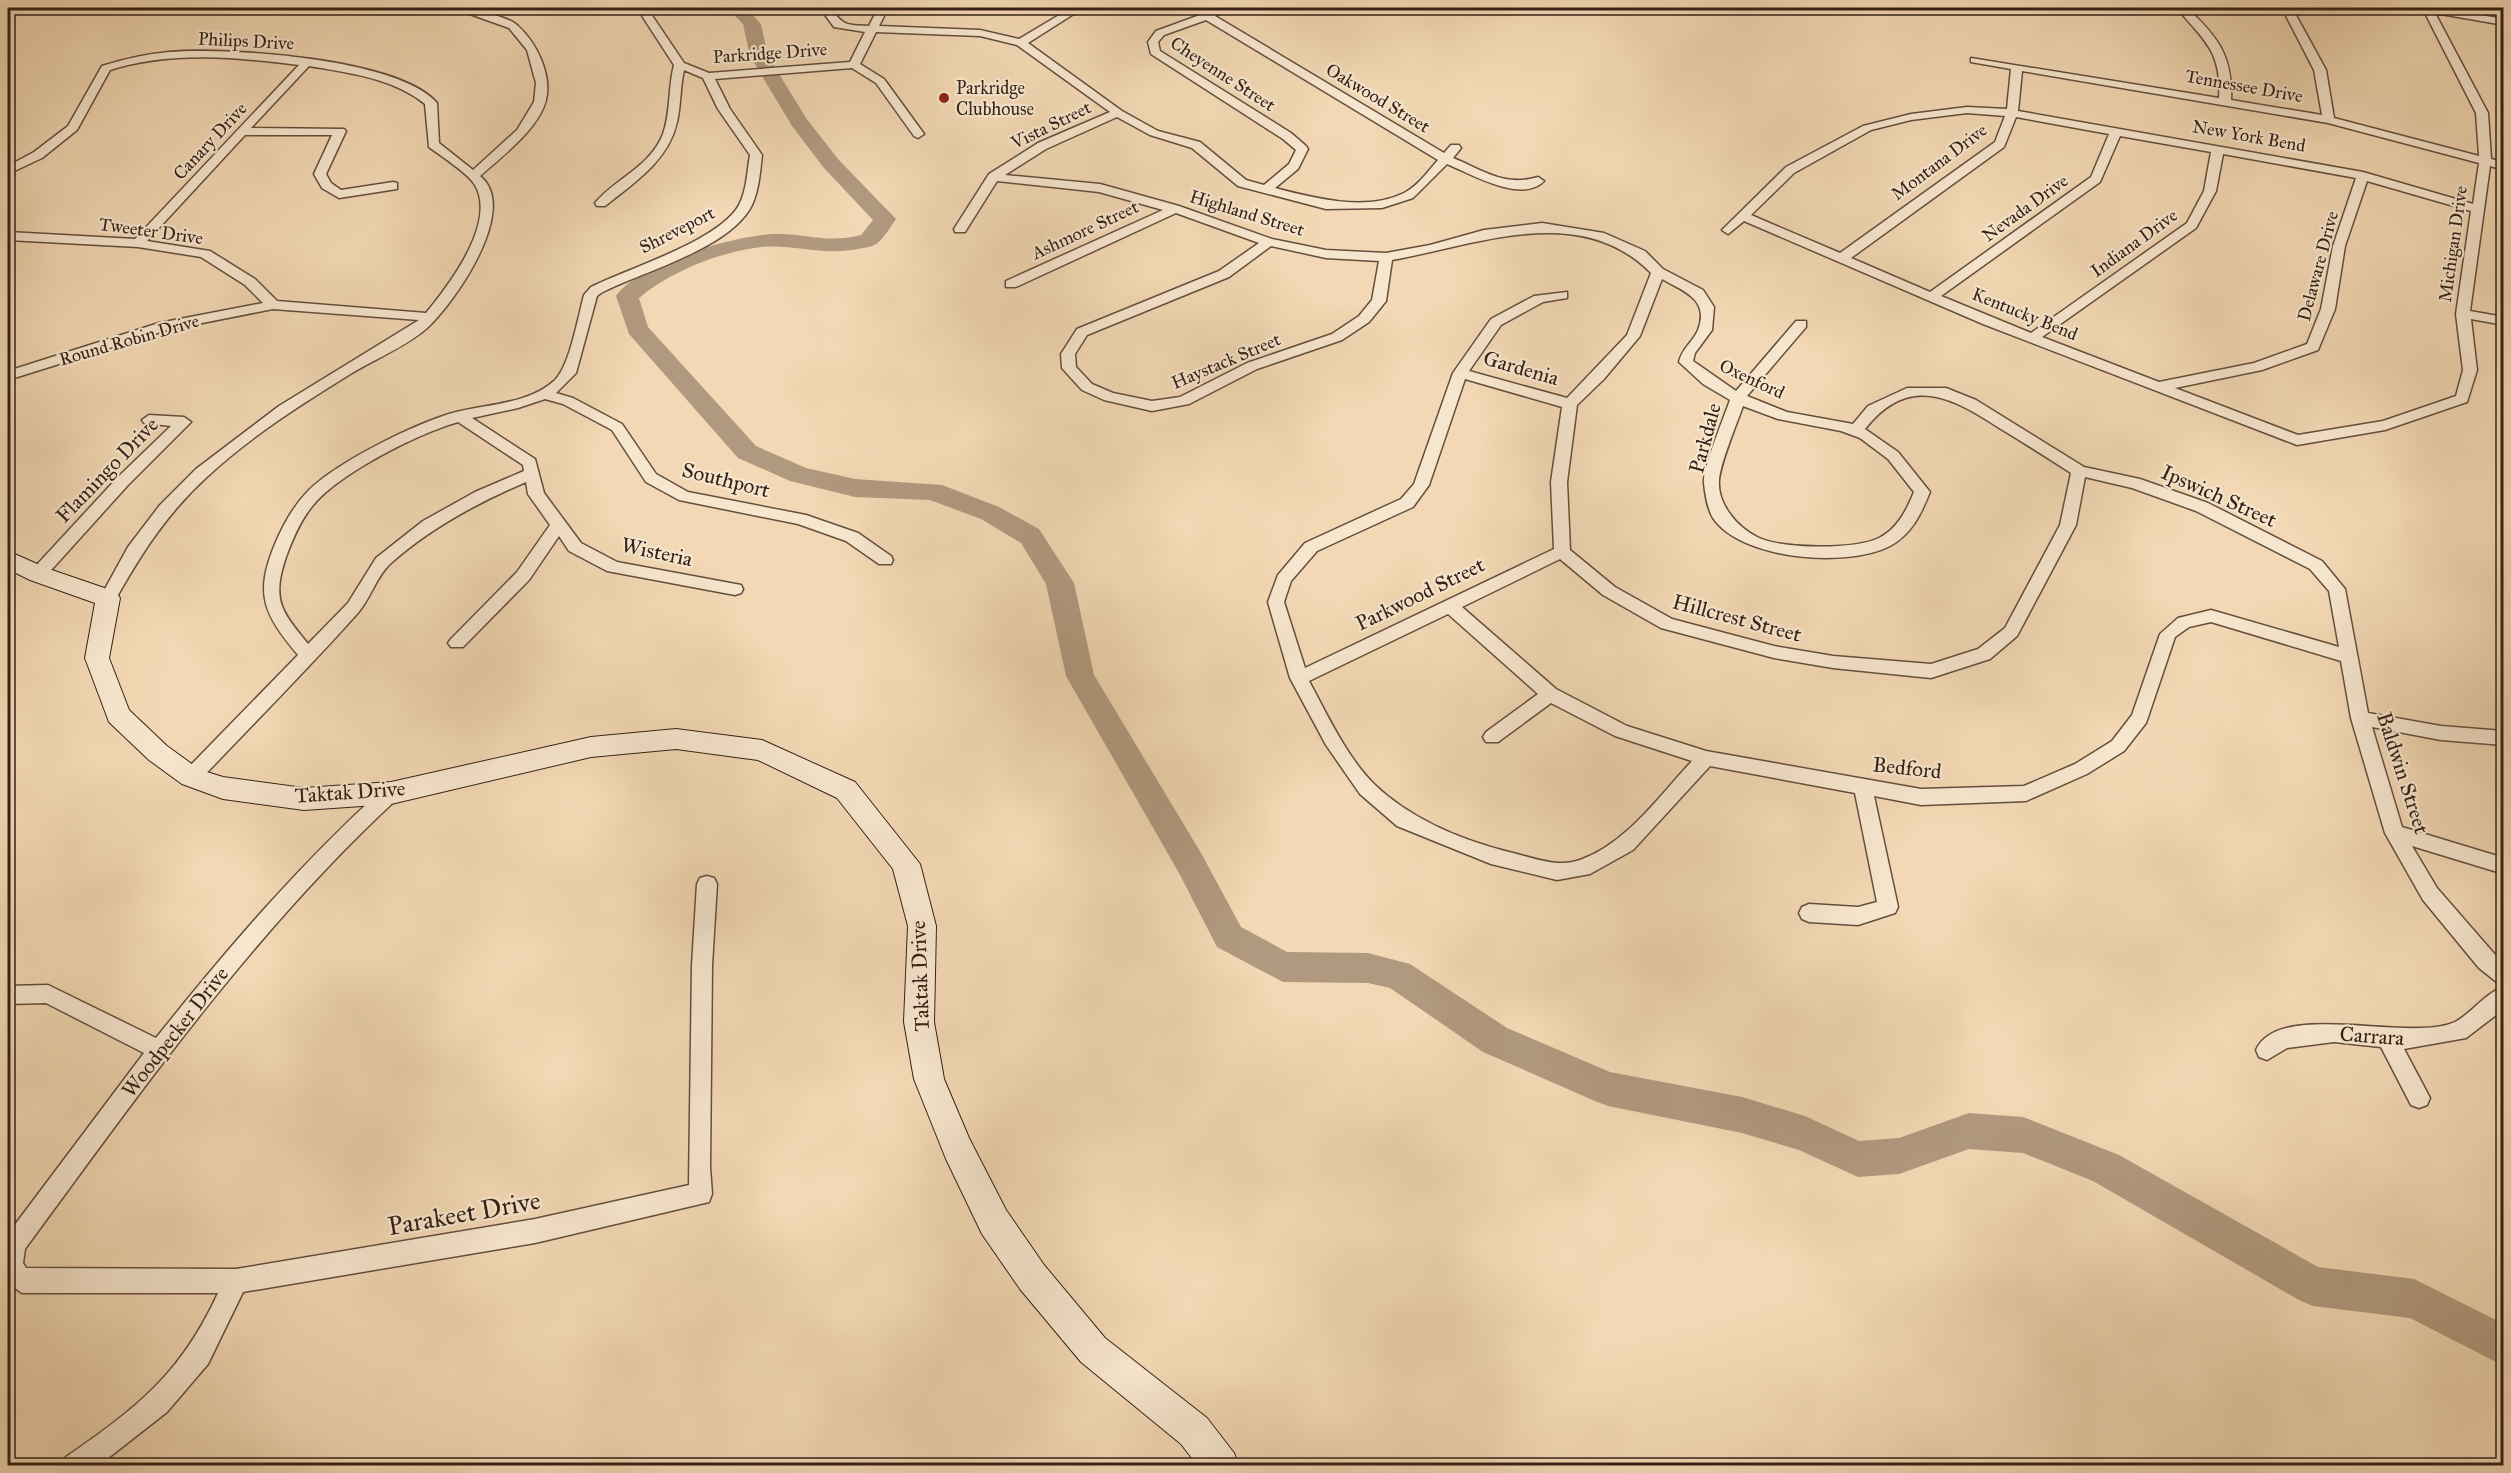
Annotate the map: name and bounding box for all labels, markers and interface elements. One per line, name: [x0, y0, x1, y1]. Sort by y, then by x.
street label: Philips Drive: [197, 27, 295, 55]
street label: Cheyenne Street: [1166, 32, 1280, 116]
street label: Parkridge Drive: [712, 38, 828, 69]
street label: Oakwood Street: [1322, 58, 1435, 138]
street label: Tennessee Drive: [2184, 65, 2304, 107]
place label: Parkridge Clubhouse: [956, 77, 1034, 120]
marker: Parkridge Clubhouse: [937, 91, 951, 105]
street label: Vista Street: [1006, 96, 1095, 154]
street label: Canary Drive: [169, 98, 251, 184]
street label: New York Bend: [2191, 115, 2307, 157]
street label: Montana Drive: [1887, 119, 1991, 205]
street label: Nevada Drive: [1978, 169, 2072, 247]
street label: Michigan Drive: [2434, 184, 2473, 304]
street label: Highland Street: [1187, 185, 1308, 242]
street label: Ashmore Street: [1027, 195, 1143, 265]
street label: Shreveport: [636, 201, 719, 258]
street label: Indiana Drive: [2086, 204, 2182, 282]
street label: Delaware Drive: [2293, 209, 2343, 323]
street label: Tweeter Drive: [98, 213, 204, 249]
street label: Kentucky Bend: [1969, 283, 2081, 345]
street label: Round Robin Drive: [56, 310, 202, 370]
street label: Haystack Street: [1168, 328, 1284, 394]
street label: Gardenia: [1480, 345, 1562, 391]
street label: Oxenford: [1716, 354, 1788, 404]
street label: Parkdale: [1683, 400, 1727, 476]
street label: Flamingo Drive: [50, 412, 164, 528]
street label: Southport: [679, 457, 773, 504]
street label: Ipswich Street: [2157, 459, 2281, 533]
street label: Wisteria: [619, 532, 695, 572]
street label: Parkwood Street: [1351, 551, 1489, 636]
street label: Hillcrest Street: [1670, 588, 1805, 648]
street label: Baldwin Street: [2371, 709, 2435, 838]
street label: Bedford: [1871, 751, 1943, 785]
street label: Taktak Drive: [294, 775, 406, 809]
street label: Taktak Drive: [905, 920, 935, 1032]
street label: Woodpecker Drive: [116, 961, 234, 1102]
street label: Carrara: [2339, 1021, 2405, 1051]
street label: Parakeet Drive: [385, 1184, 543, 1242]

